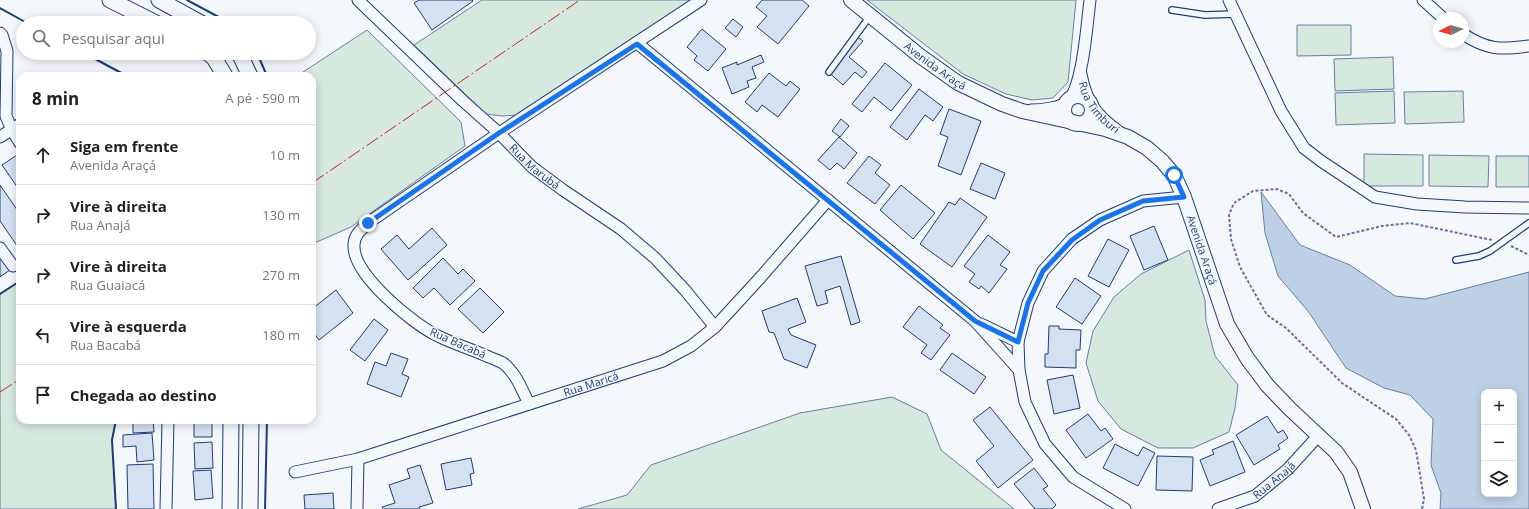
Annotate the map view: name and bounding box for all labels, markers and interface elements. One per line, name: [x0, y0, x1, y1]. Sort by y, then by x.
north arrow: [1433, 12, 1469, 48]
search box: [16, 16, 316, 60]
icon: search: [30, 27, 52, 49]
text: Pesquisar aqui: [62, 28, 165, 48]
street label: Avenida Araçá: [901, 38, 969, 93]
street label: Rua Timburi: [1076, 80, 1123, 137]
text: 8 min: [32, 87, 79, 110]
text: A pé · 590 m: [225, 89, 300, 107]
text: Siga em frente: [70, 136, 178, 156]
street label: Rua Marubá: [506, 140, 563, 192]
icon: ahead: [32, 144, 54, 166]
text: 10 m: [270, 146, 300, 164]
text: Avenida Araçá: [70, 156, 156, 174]
route start: [1165, 166, 1183, 184]
text: Vire à direita: [70, 196, 167, 216]
icon: right: [32, 204, 54, 226]
text: 130 m: [262, 206, 300, 224]
street label: Avenida Araçá: [1184, 213, 1221, 287]
route end: [359, 214, 377, 232]
text: Rua Anajá: [70, 216, 131, 234]
text: Vire à direita: [70, 256, 167, 276]
icon: right: [32, 264, 54, 286]
text: 270 m: [262, 266, 300, 284]
text: Rua Guaiacá: [70, 276, 145, 294]
text: Vire à esquerda: [70, 316, 187, 336]
street label: Rua Bacabá: [428, 323, 489, 362]
icon: left: [32, 324, 54, 346]
text: 180 m: [262, 326, 300, 344]
text: Rua Bacabá: [70, 336, 141, 354]
street label: Rua Maricá: [561, 368, 620, 400]
icon: arrive: [32, 384, 54, 406]
text: Chegada ao destino: [70, 385, 217, 405]
map controls: [1481, 389, 1517, 497]
button: +: [1481, 389, 1517, 425]
button: −: [1481, 425, 1517, 461]
street label: Rua Anajá: [1249, 458, 1298, 502]
button: layers: [1481, 461, 1517, 497]

